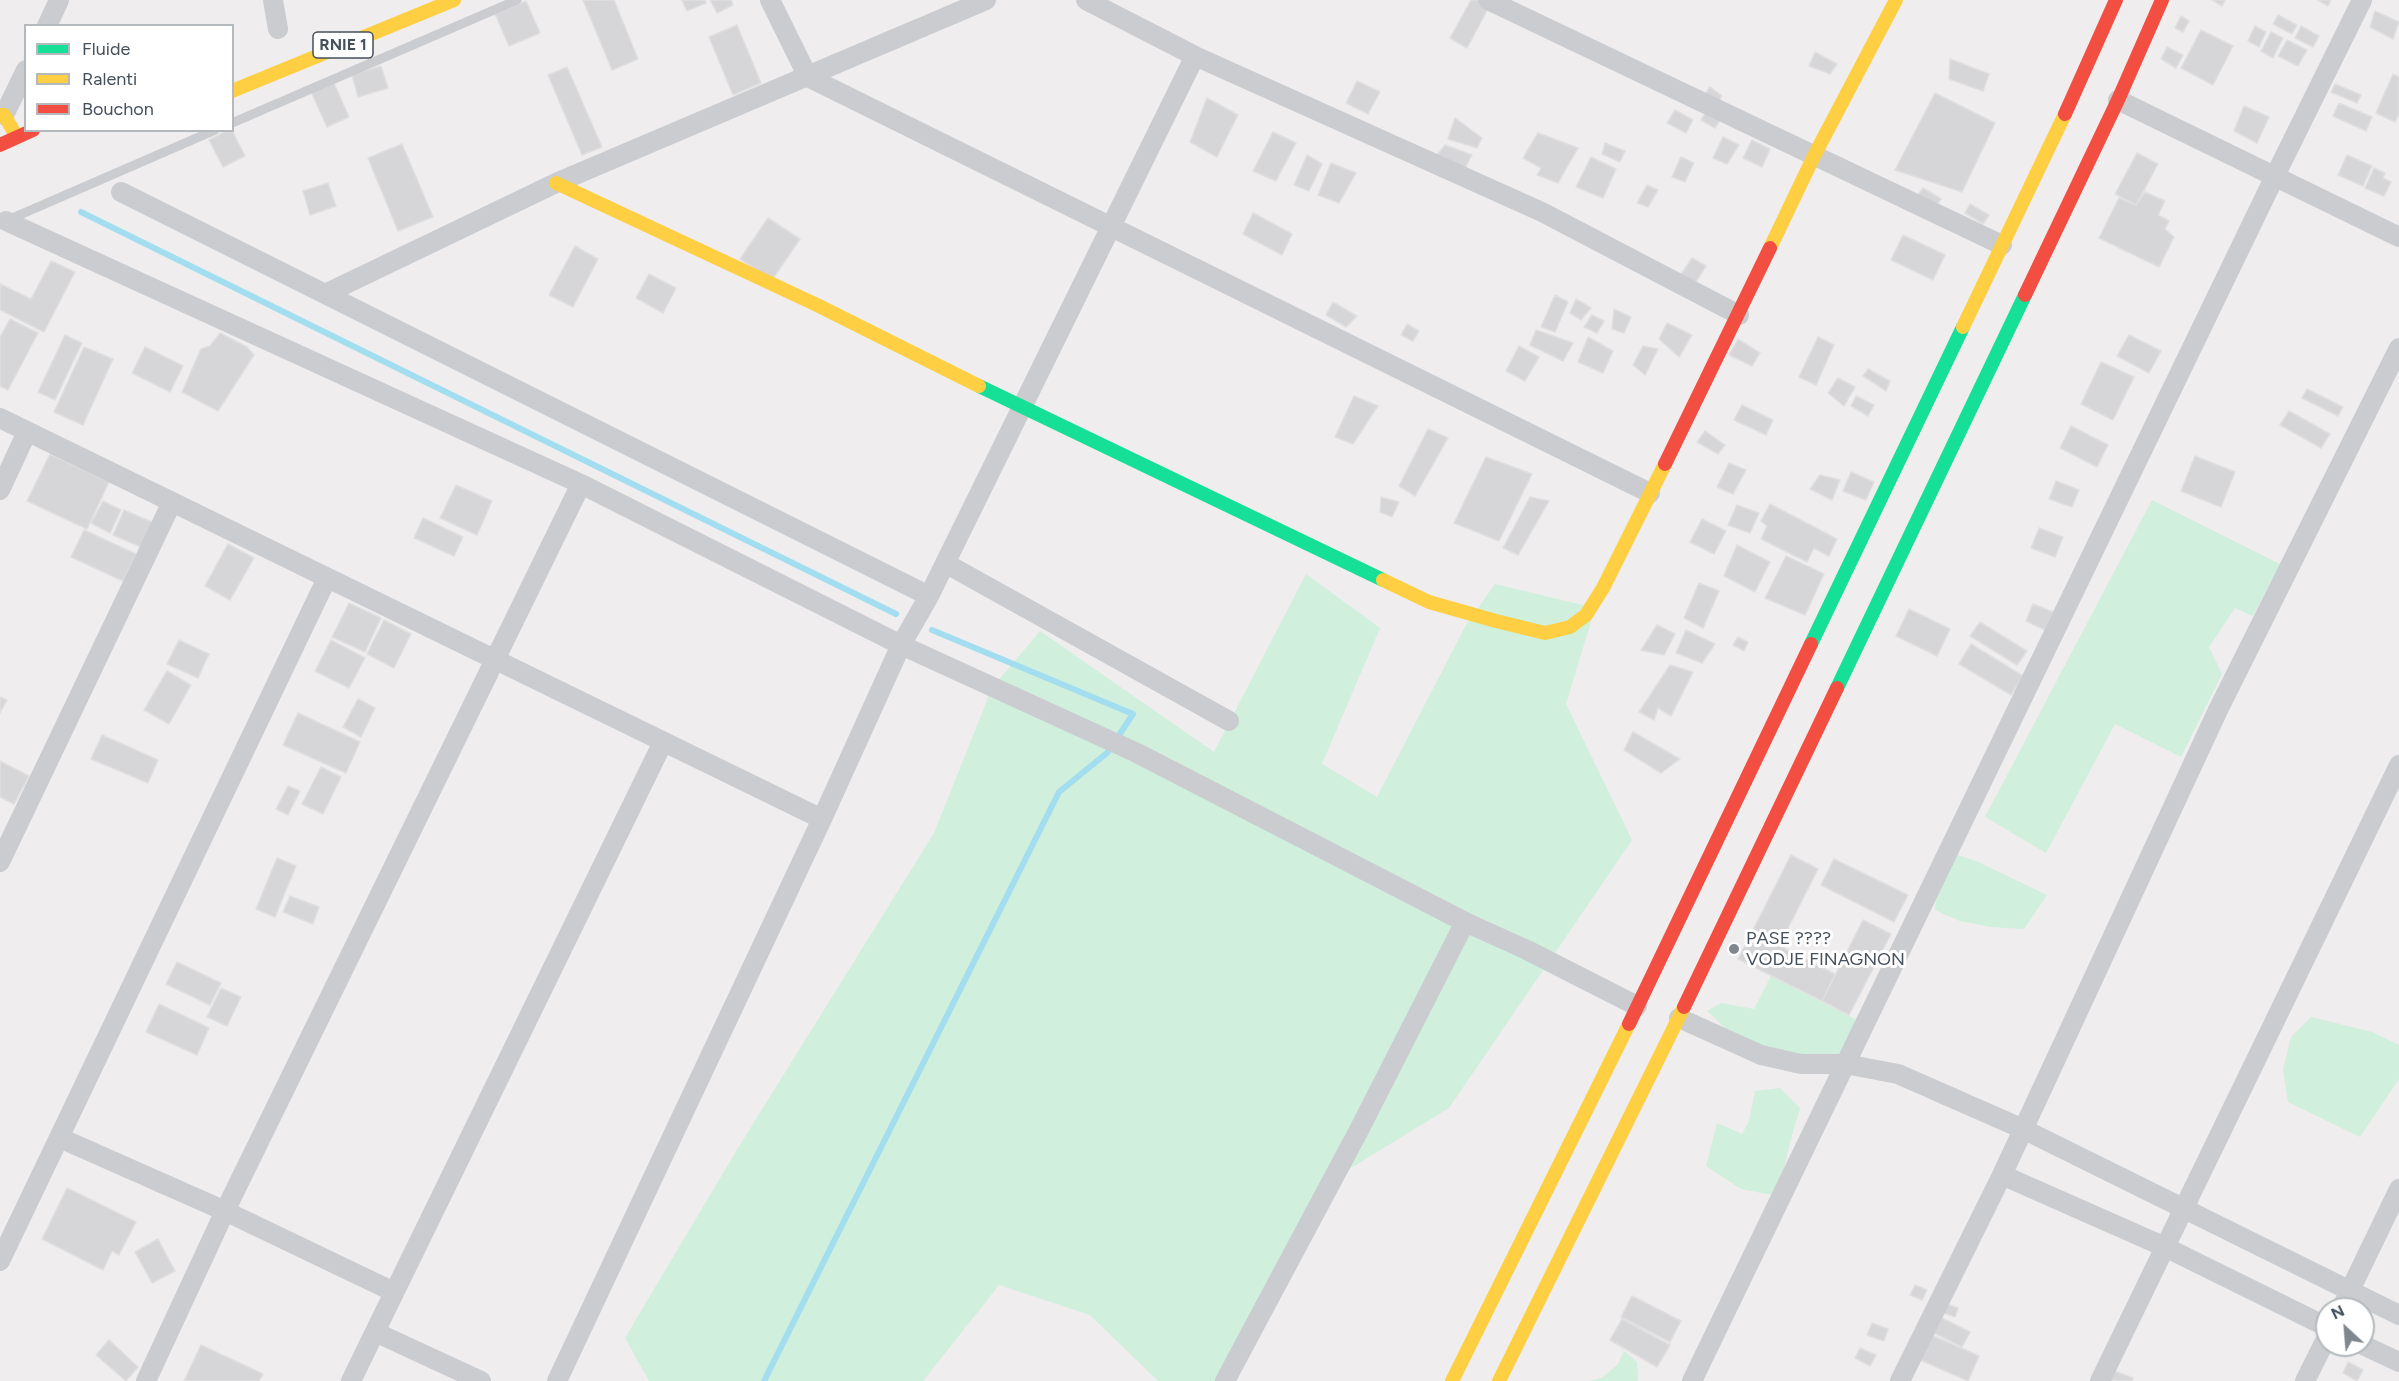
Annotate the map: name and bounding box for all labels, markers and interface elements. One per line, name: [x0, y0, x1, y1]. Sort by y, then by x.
legend: [24, 24, 234, 132]
road number: RNIE 1: [313, 32, 373, 58]
text: Fluide: [82, 38, 130, 60]
text: Ralenti: [82, 68, 137, 90]
text: Bouchon: [82, 98, 154, 120]
place label: PASE ???? VODJE FINAGNON: [1746, 928, 1905, 970]
marker: PASE ???? VODJE FINAGNON: [1727, 942, 1741, 956]
north arrow: [2315, 1297, 2375, 1357]
text: N: [2328, 1301, 2347, 1323]

